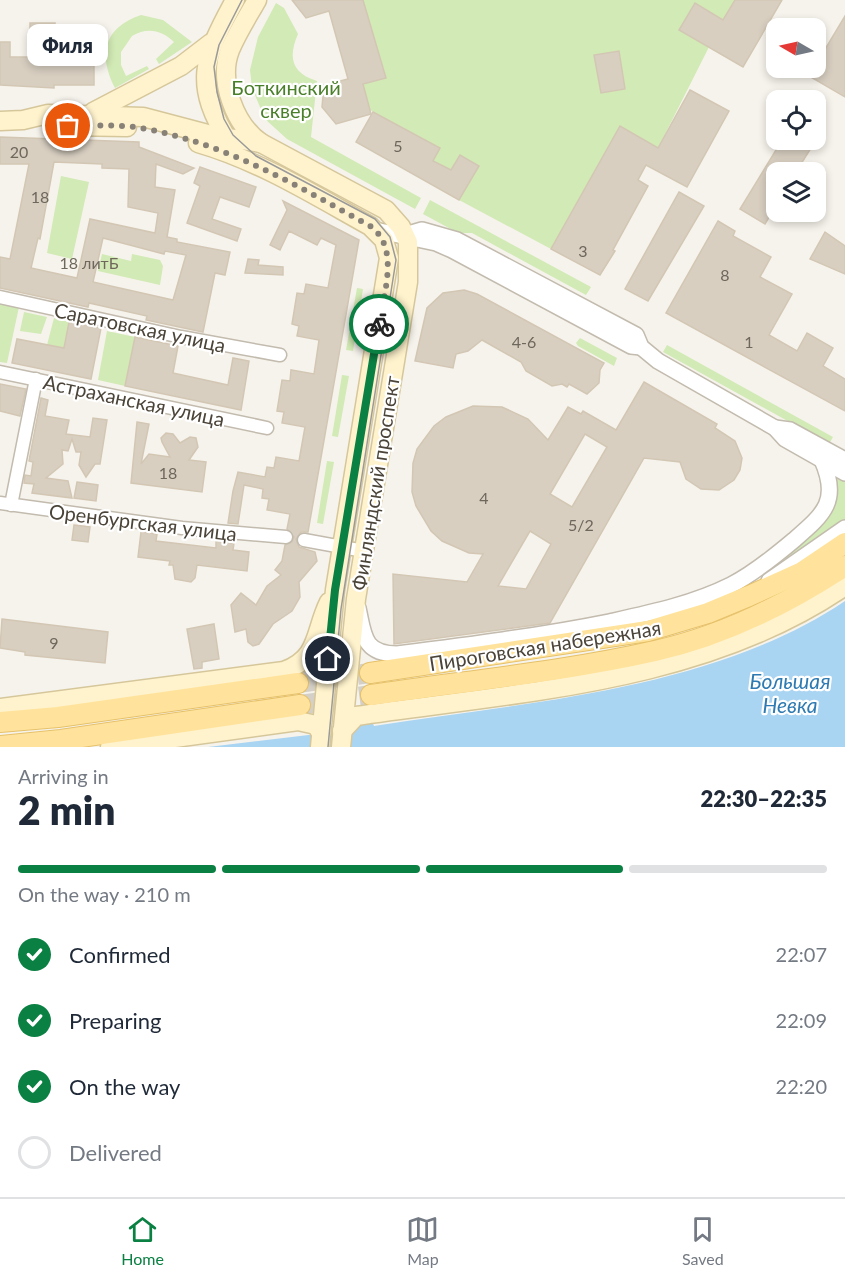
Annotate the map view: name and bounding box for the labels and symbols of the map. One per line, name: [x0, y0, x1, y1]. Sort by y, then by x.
north arrow: [766, 18, 826, 78]
callout: Филя: [28, 24, 109, 66]
park label: Боткинский сквер: [231, 75, 341, 122]
pin: [42, 100, 93, 151]
house number: 5: [393, 136, 403, 155]
house number: 20: [10, 142, 28, 161]
house number: 18: [31, 187, 49, 206]
house number: 3: [578, 241, 588, 260]
house number: 18 литБ: [59, 253, 119, 272]
house number: 8: [720, 265, 730, 284]
courier: [349, 294, 409, 354]
street label: Саратовская улица: [52, 297, 228, 357]
house number: 4-6: [512, 332, 536, 351]
house number: 1: [744, 332, 754, 351]
street label: Астраханская улица: [41, 369, 227, 431]
street label: Финляндский проспект: [346, 374, 404, 592]
house number: 18: [159, 463, 177, 482]
house number: 4: [479, 488, 489, 507]
street label: Оренбургская улица: [48, 499, 238, 545]
house number: 5/2: [568, 515, 594, 534]
street label: Пироговская набережная: [427, 615, 663, 675]
house number: 9: [49, 633, 59, 652]
pin: [302, 633, 353, 684]
water label: Большая Невка: [749, 668, 831, 717]

